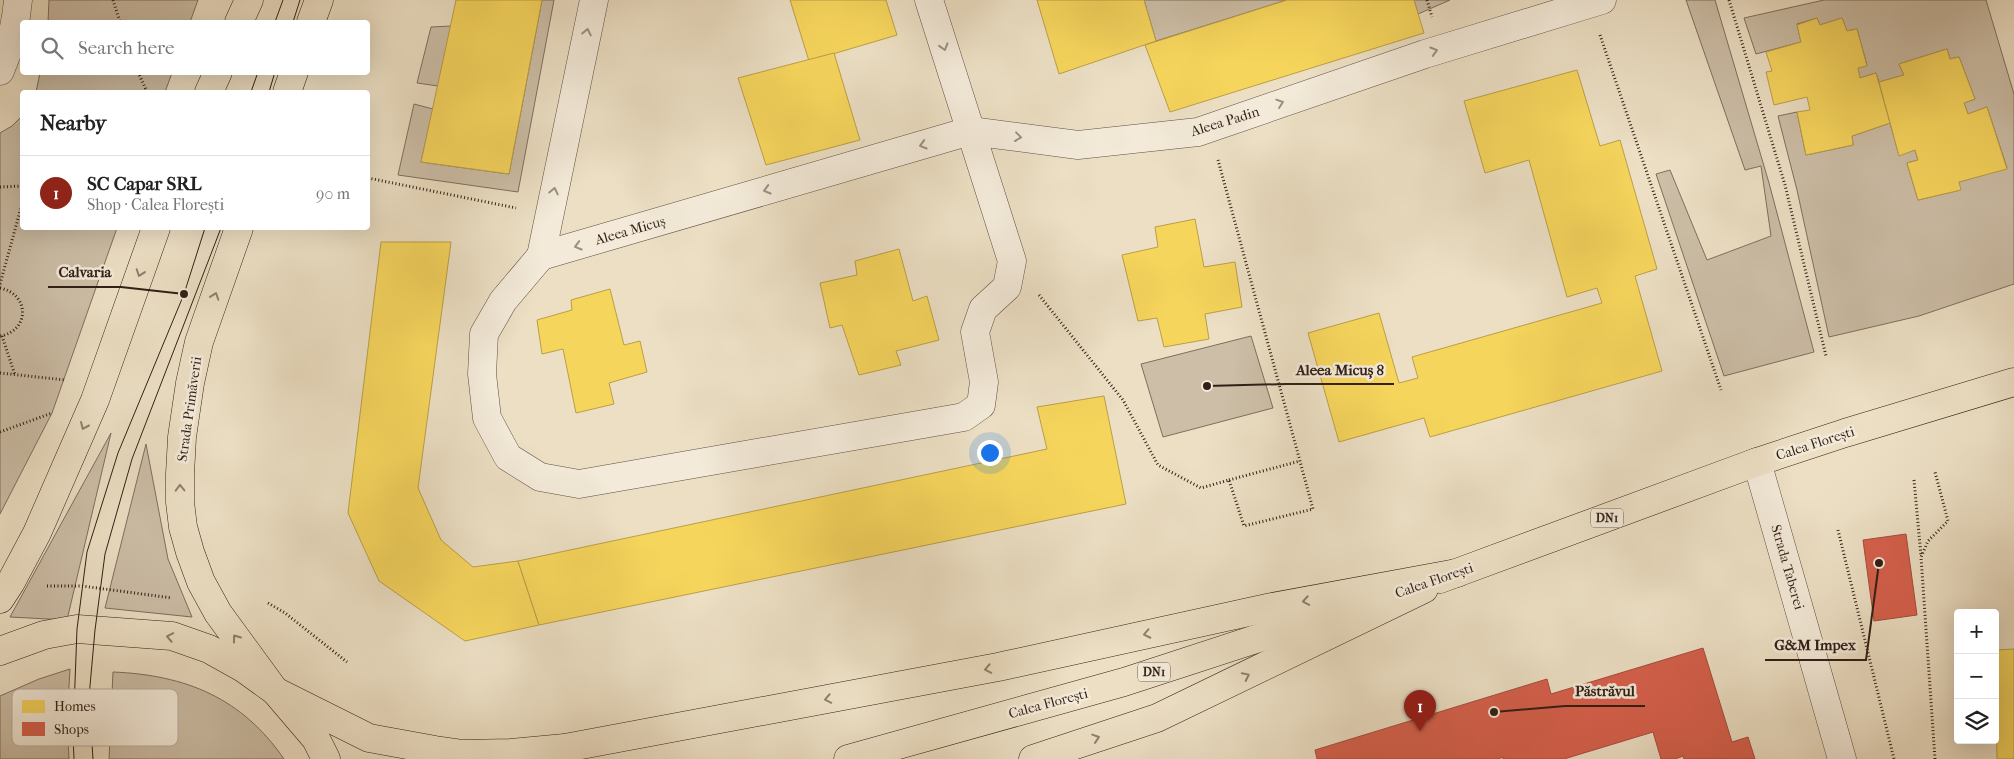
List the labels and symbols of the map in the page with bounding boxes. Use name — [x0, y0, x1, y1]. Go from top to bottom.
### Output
one-way arrow — [581, 28, 592, 37]
one-way arrow — [938, 42, 948, 50]
one-way arrow — [1429, 47, 1437, 57]
one-way arrow — [1275, 99, 1284, 109]
street label: Aleea Padin — [1188, 103, 1262, 140]
one-way arrow — [1015, 131, 1023, 142]
one-way arrow — [919, 139, 928, 149]
one-way arrow — [763, 185, 772, 195]
one-way arrow — [548, 187, 559, 196]
street label: Aleea Micuș — [592, 212, 667, 249]
one-way arrow — [574, 240, 582, 250]
callout: Calvaria — [48, 257, 121, 287]
text: Calvaria — [58, 263, 113, 281]
one-way arrow — [136, 269, 146, 277]
one-way arrow — [209, 292, 219, 301]
callout: Aleea Micuș 8 — [1286, 354, 1394, 384]
street label: Strada Primăverii — [174, 355, 205, 463]
text: Aleea Micuș 8 — [1295, 361, 1385, 379]
one-way arrow — [80, 421, 90, 430]
street label: Calea Florești — [1774, 423, 1857, 464]
your location — [977, 440, 1003, 466]
one-way arrow — [175, 484, 185, 492]
road number: DN1 — [1591, 508, 1623, 528]
street label: Strada Taberei — [1767, 523, 1808, 612]
street label: Calea Florești — [1393, 559, 1475, 602]
one-way arrow — [1302, 596, 1310, 606]
one-way arrow — [1142, 629, 1151, 639]
callout: G&M Impex — [1765, 630, 1866, 660]
one-way arrow — [166, 633, 175, 643]
one-way arrow — [233, 634, 242, 643]
text: G&M Impex — [1774, 636, 1856, 654]
road number: DN1 — [1138, 662, 1170, 682]
one-way arrow — [984, 663, 992, 673]
one-way arrow — [1241, 672, 1250, 682]
callout: Păstrăvul — [1565, 676, 1645, 706]
text: Păstrăvul — [1575, 682, 1636, 700]
street label: Calea Florești — [1007, 685, 1090, 722]
legend — [12, 689, 178, 746]
pin: 1 — [1404, 690, 1436, 731]
one-way arrow — [824, 693, 833, 703]
text: Homes — [54, 698, 96, 715]
text: Shops — [54, 721, 89, 738]
one-way arrow — [1092, 734, 1100, 744]

